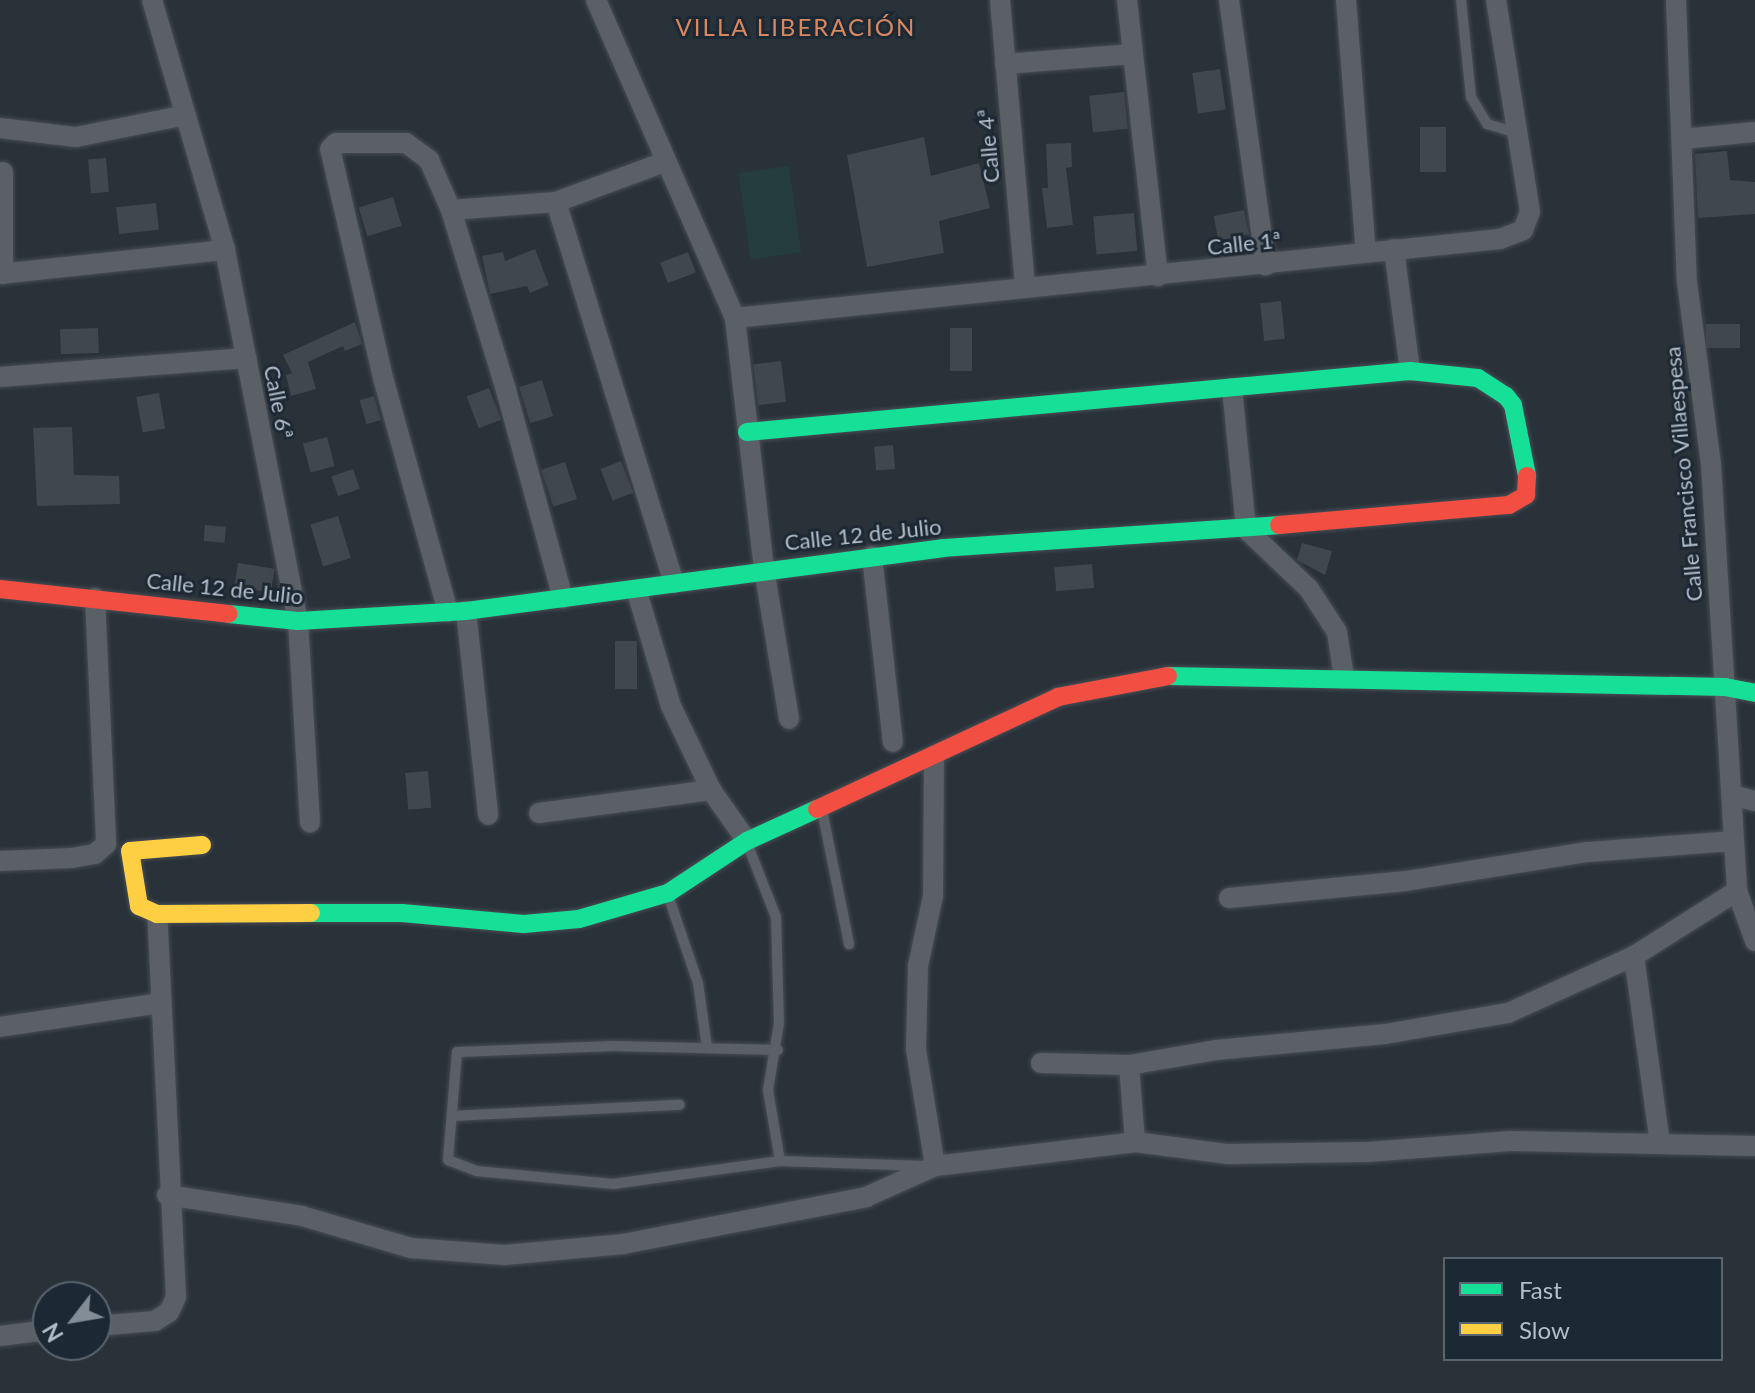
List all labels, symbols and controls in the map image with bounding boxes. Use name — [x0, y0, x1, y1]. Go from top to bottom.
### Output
district label: VILLA LIBERACIÓN — [675, 13, 917, 41]
street label: Calle 4ª — [972, 108, 1004, 184]
street label: Calle 1ª — [1206, 226, 1282, 260]
street label: Calle Francisco Villaespesa — [1659, 345, 1707, 603]
street label: Calle 6ª — [259, 363, 299, 441]
street label: Calle 12 de Julio — [783, 513, 943, 555]
street label: Calle 12 de Julio — [145, 567, 305, 609]
legend — [1443, 1257, 1723, 1361]
text: Fast — [1519, 1275, 1562, 1304]
north arrow — [32, 1281, 112, 1361]
text: Slow — [1519, 1315, 1570, 1344]
text: N — [37, 1318, 69, 1347]

